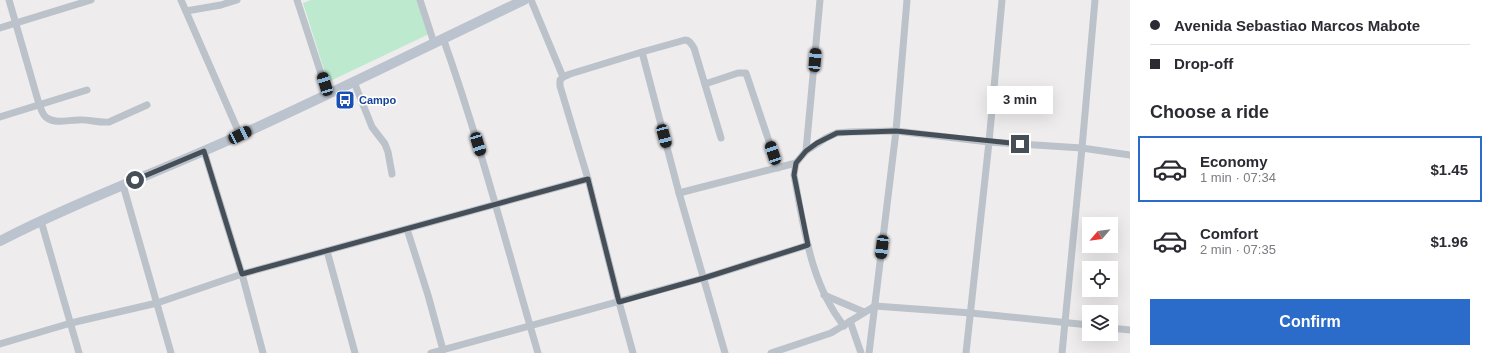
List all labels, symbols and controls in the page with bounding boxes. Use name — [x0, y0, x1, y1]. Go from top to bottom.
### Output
text: Avenida Sebastiao Marcos Mabote — [1174, 17, 1420, 34]
car — [808, 48, 822, 72]
text: Drop-off — [1174, 55, 1233, 72]
car — [316, 71, 334, 97]
callout: 3 min — [987, 86, 1053, 114]
bus stop icon: Campo — [334, 89, 356, 111]
text: 3 min — [1003, 92, 1037, 107]
place label: Campo — [359, 94, 397, 106]
text: Choose a ride — [1150, 102, 1269, 122]
car — [655, 123, 673, 149]
car — [227, 124, 253, 146]
car — [469, 131, 487, 157]
route end — [1011, 135, 1029, 153]
car — [764, 140, 782, 166]
icon: car — [1152, 151, 1188, 187]
text: Economy — [1200, 153, 1268, 170]
text: $1.45 — [1430, 161, 1468, 178]
text: 1 min · 07:34 — [1200, 170, 1276, 185]
route start — [126, 171, 144, 189]
north arrow — [1082, 217, 1118, 253]
map controls — [1082, 217, 1118, 341]
icon: car — [1152, 223, 1188, 259]
text: Comfort — [1200, 225, 1258, 242]
text: $1.96 — [1430, 233, 1468, 250]
car — [875, 234, 889, 260]
text: 2 min · 07:35 — [1200, 242, 1276, 257]
button: locate — [1082, 261, 1118, 297]
button: Confirm — [1150, 299, 1470, 345]
button: layers — [1082, 305, 1118, 341]

